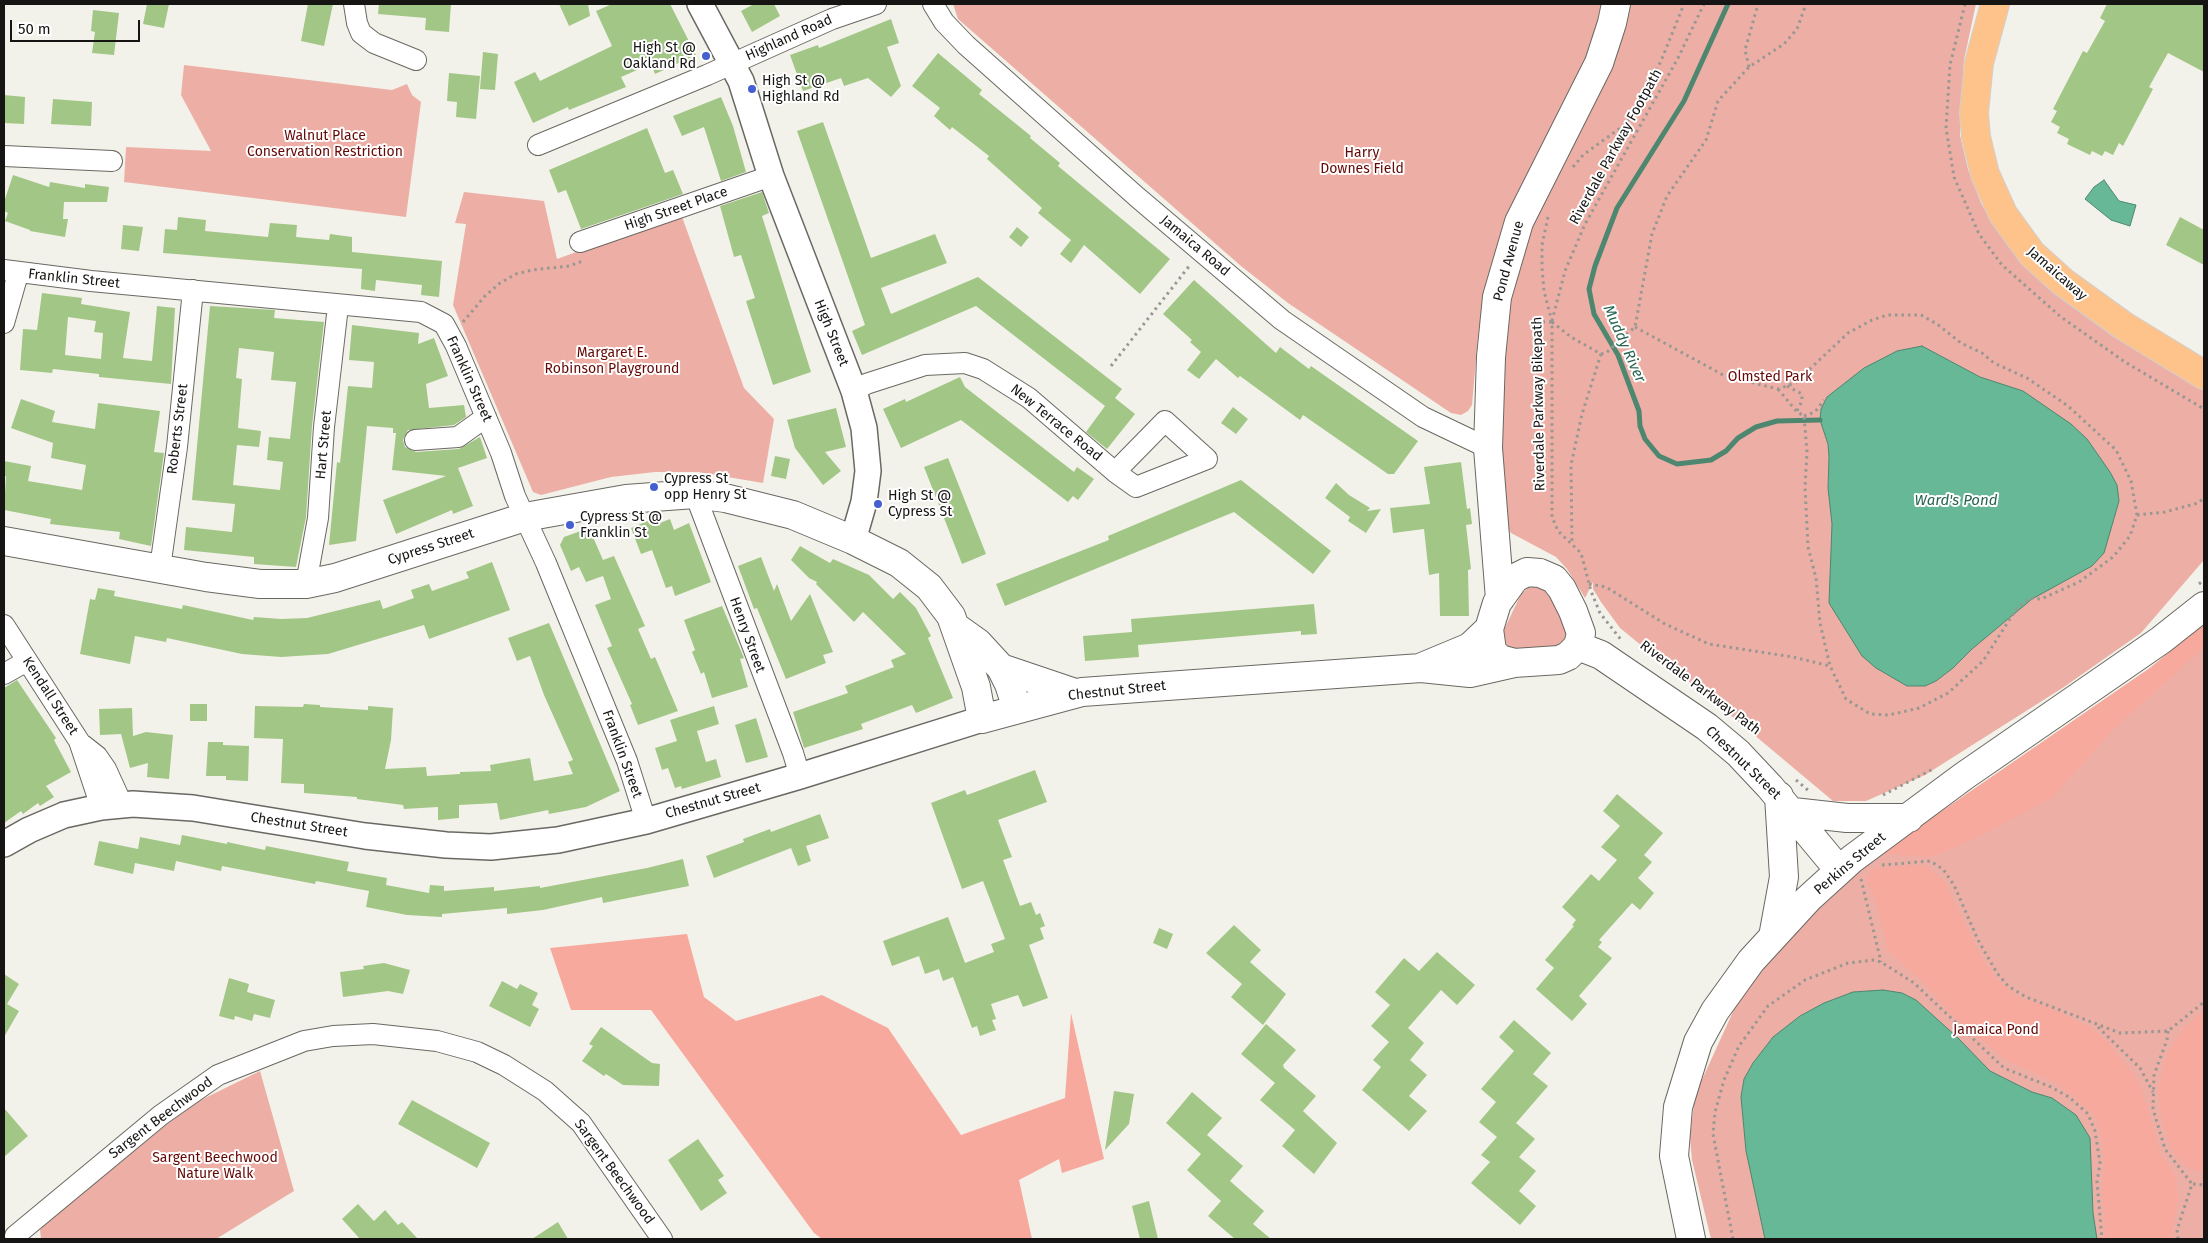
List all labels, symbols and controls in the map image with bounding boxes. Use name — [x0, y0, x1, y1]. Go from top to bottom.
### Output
scale bar — [12, 10, 142, 42]
street label: Highland Road — [743, 11, 835, 65]
text: 50 m — [18, 20, 51, 38]
place label: High St @ Oakland Rd — [623, 40, 696, 72]
marker: High St @ Oakland Rd — [700, 50, 712, 62]
street label: Riverdale Parkway Footpath — [1566, 66, 1666, 228]
place label: High St @ Highland Rd — [762, 73, 840, 105]
marker: High St @ Highland Rd — [746, 83, 758, 95]
park label: Walnut Place Conservation Restriction — [247, 128, 403, 160]
park label: Harry Downes Field — [1320, 145, 1404, 178]
street label: High Street Place — [622, 183, 730, 235]
street label: Jamaica Road — [1157, 212, 1233, 280]
street label: Pond Avenue — [1490, 219, 1528, 303]
street label: Jamaicaway — [2024, 243, 2090, 305]
street label: Franklin Street — [27, 266, 121, 292]
street label: High Street — [810, 297, 852, 369]
water label: Muddy River — [1599, 302, 1649, 386]
street label: Riverdale Parkway Bikepath — [1529, 317, 1549, 491]
street label: Franklin Street — [443, 333, 495, 425]
park label: Margaret E. Robinson Playground — [545, 345, 679, 378]
park label: Olmsted Park — [1728, 369, 1812, 385]
street label: New Terrace Road — [1007, 381, 1105, 465]
street label: Roberts Street — [164, 383, 192, 475]
street label: Hart Street — [313, 410, 335, 480]
place label: Cypress St opp Henry St — [664, 471, 747, 504]
marker: Cypress St opp Henry St — [648, 481, 660, 493]
place label: High St @ Cypress St — [888, 488, 952, 520]
water label: Ward's Pond — [1915, 492, 1997, 510]
marker: High St @ Cypress St — [872, 498, 884, 510]
place label: Cypress St @ Franklin St — [580, 509, 662, 542]
marker: Cypress St @ Franklin St — [564, 519, 576, 531]
street label: Cypress Street — [386, 525, 476, 569]
street label: Henry Street — [726, 595, 768, 675]
street label: Riverdale Parkway Path — [1636, 637, 1764, 739]
street label: Kendall Street — [19, 654, 81, 738]
street label: Chestnut Street — [1067, 678, 1167, 704]
street label: Franklin Street — [598, 708, 646, 800]
street label: Chestnut Street — [1702, 723, 1784, 803]
street label: Chestnut Street — [663, 779, 763, 823]
street label: Chestnut Street — [249, 809, 349, 841]
street label: Perkins Street — [1811, 829, 1889, 899]
park label: Jamaica Pond — [1953, 1022, 2039, 1038]
street label: Sargent Beechwood — [106, 1074, 216, 1162]
street label: Sargent Beechwood — [570, 1116, 658, 1228]
park label: Sargent Beechwood Nature Walk — [152, 1150, 278, 1182]

